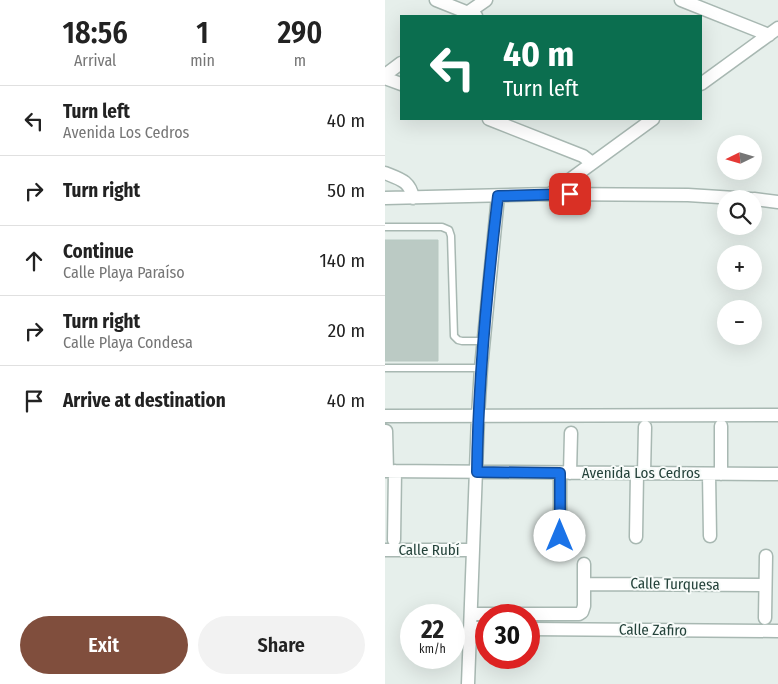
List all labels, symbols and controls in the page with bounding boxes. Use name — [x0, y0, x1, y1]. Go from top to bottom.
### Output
text: 18:56 — [63, 15, 128, 51]
text: 1 — [196, 15, 209, 51]
text: 290 — [277, 15, 322, 51]
text: 40 m — [503, 33, 574, 75]
icon: left — [420, 35, 485, 100]
text: Arrival — [74, 51, 116, 70]
text: min — [190, 51, 215, 70]
text: m — [294, 51, 306, 70]
text: Turn left — [503, 75, 579, 102]
text: Turn left — [63, 100, 130, 123]
icon: left — [20, 107, 48, 135]
text: 40 m — [327, 109, 365, 132]
text: Avenida Los Cedros — [63, 123, 189, 142]
north arrow — [717, 135, 763, 180]
map controls — [717, 135, 762, 345]
pin — [549, 173, 591, 215]
icon: right — [20, 177, 48, 205]
text: Turn right — [63, 179, 140, 202]
text: 50 m — [327, 179, 365, 202]
icon: arrive — [556, 180, 584, 208]
button: search — [717, 190, 762, 235]
text: Continue — [63, 240, 134, 263]
button: + — [717, 245, 762, 290]
icon: ahead — [20, 247, 48, 275]
text: 140 m — [319, 249, 365, 272]
text: Calle Playa Paraíso — [63, 263, 185, 282]
button: − — [717, 300, 762, 345]
text: Turn right — [63, 310, 140, 333]
icon: right — [20, 317, 48, 345]
text: 20 m — [328, 319, 365, 342]
text: Calle Playa Condesa — [63, 333, 193, 352]
icon: arrive — [20, 387, 48, 415]
text: Arrive at destination — [63, 389, 226, 412]
text: 40 m — [327, 389, 365, 412]
street label: Avenida Los Cedros — [582, 464, 700, 482]
position arrow — [533, 509, 585, 561]
street label: Calle Rubí — [398, 541, 460, 559]
street label: Calle Turquesa — [630, 574, 720, 594]
speed limit sign: 30 — [475, 604, 540, 669]
text: 22 — [421, 615, 444, 645]
button: Exit — [20, 616, 188, 674]
button: Share — [198, 616, 365, 674]
street label: Calle Zafiro — [619, 620, 687, 640]
text: km/h — [419, 642, 446, 656]

